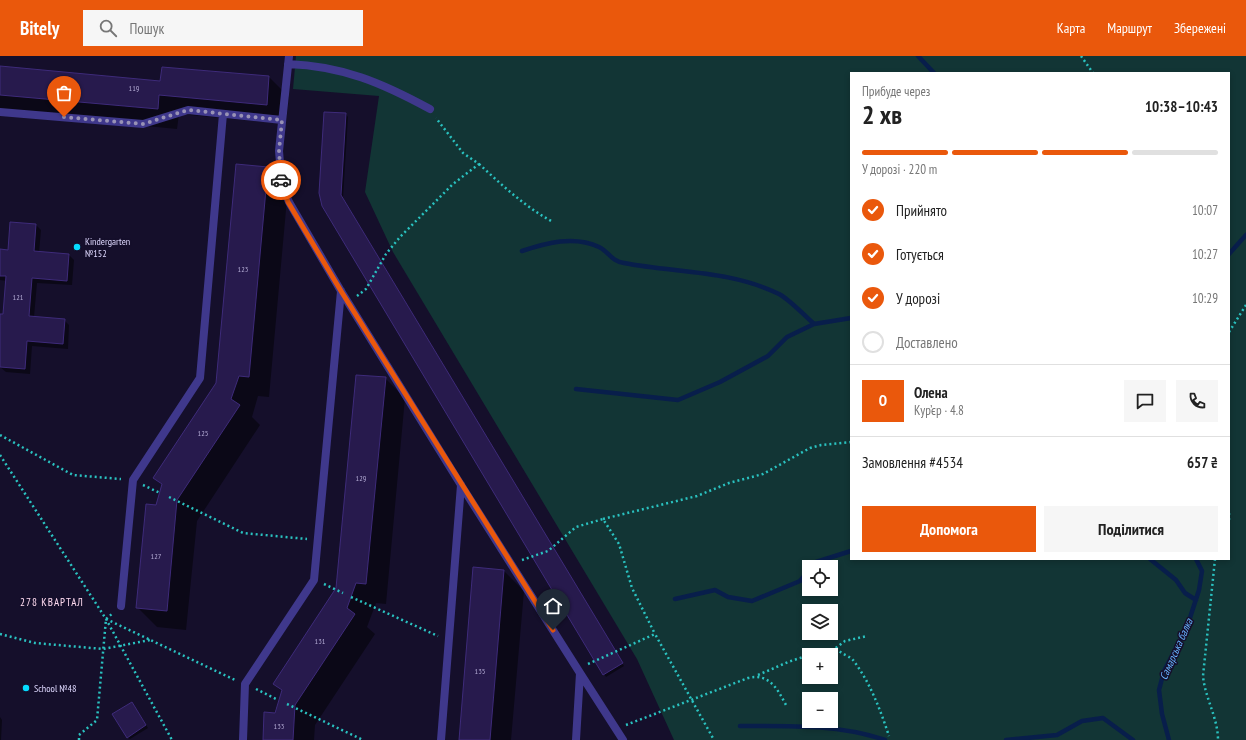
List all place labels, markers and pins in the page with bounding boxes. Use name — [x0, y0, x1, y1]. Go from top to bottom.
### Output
pin — [47, 76, 81, 117]
place label: Kindergarten №152 — [85, 235, 130, 260]
marker: Kindergarten №152 — [72, 242, 82, 252]
pin — [536, 589, 570, 630]
place label: School №48 — [34, 682, 77, 695]
marker: School №48 — [21, 683, 31, 693]

